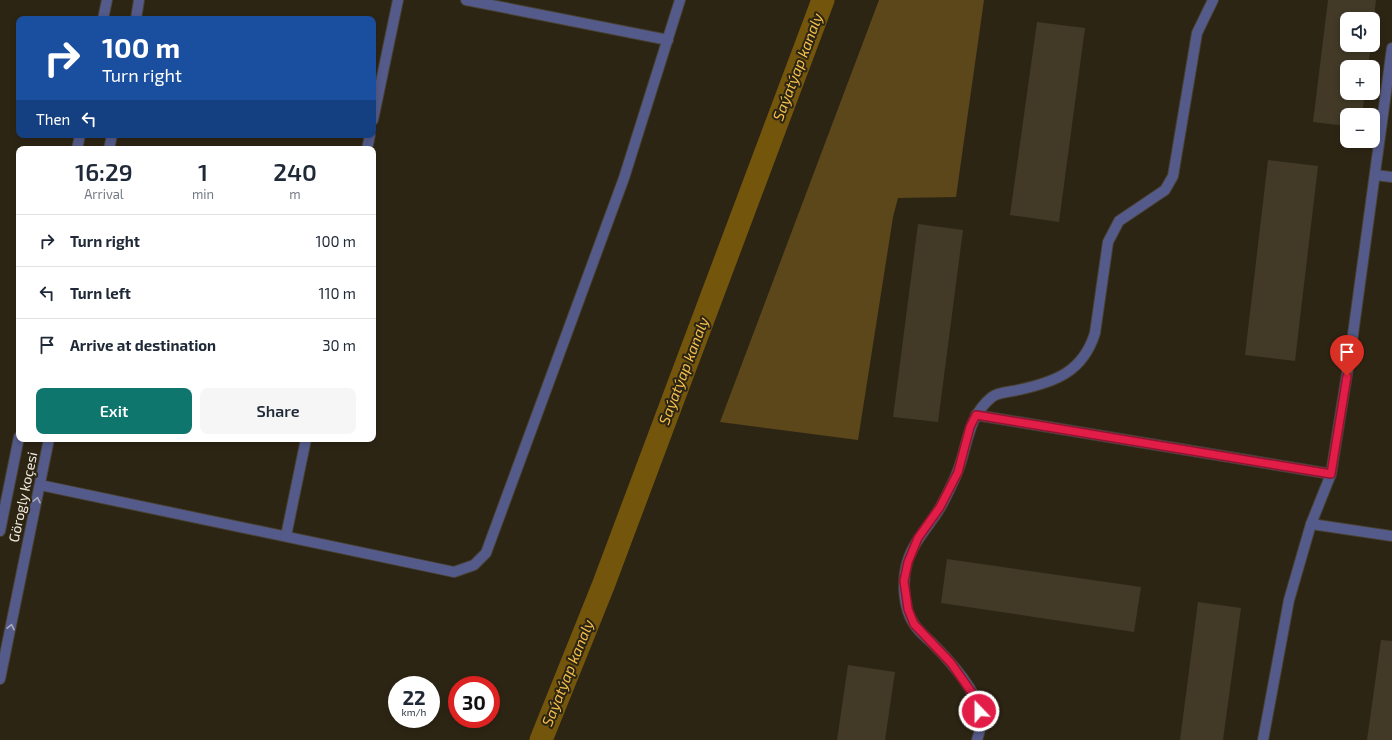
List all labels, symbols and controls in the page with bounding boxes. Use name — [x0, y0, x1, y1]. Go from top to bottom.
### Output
water label: Saýatýap kanaly — [768, 10, 827, 123]
map controls — [1340, 12, 1380, 148]
button: sound — [1340, 12, 1380, 52]
text: 100 m — [102, 30, 180, 64]
icon: right — [36, 32, 88, 84]
button: + — [1340, 60, 1380, 100]
text: Turn right — [102, 64, 182, 86]
icon: left — [78, 108, 100, 130]
button: − — [1340, 108, 1380, 148]
text: Then — [36, 110, 70, 128]
text: 16:29 — [75, 157, 133, 186]
text: 1 — [198, 157, 208, 186]
text: 240 — [273, 157, 317, 186]
text: Arrival — [84, 186, 124, 202]
text: min — [192, 186, 214, 202]
text: m — [289, 186, 301, 202]
icon: right — [36, 230, 58, 252]
text: Turn right — [70, 232, 140, 250]
text: 100 m — [315, 232, 356, 250]
icon: left — [36, 282, 58, 304]
text: Turn left — [70, 284, 131, 302]
text: 110 m — [319, 284, 356, 302]
water label: Saýatýap kanaly — [654, 314, 713, 427]
icon: arrive — [36, 334, 58, 356]
pin — [1330, 335, 1364, 376]
text: Arrive at destination — [70, 336, 216, 354]
text: 30 m — [322, 336, 356, 354]
icon: arrive — [1336, 341, 1358, 363]
button: Exit — [36, 388, 192, 434]
button: Share — [200, 388, 356, 434]
street label: Görogly koçesi — [5, 450, 41, 544]
one-way arrow — [32, 497, 40, 503]
water label: Saýatýap kanaly — [537, 617, 598, 729]
one-way arrow — [6, 624, 14, 630]
speed limit sign: 30 — [448, 676, 500, 728]
text: 22 — [402, 685, 426, 709]
position arrow — [958, 690, 1000, 732]
text: km/h — [402, 706, 426, 718]

